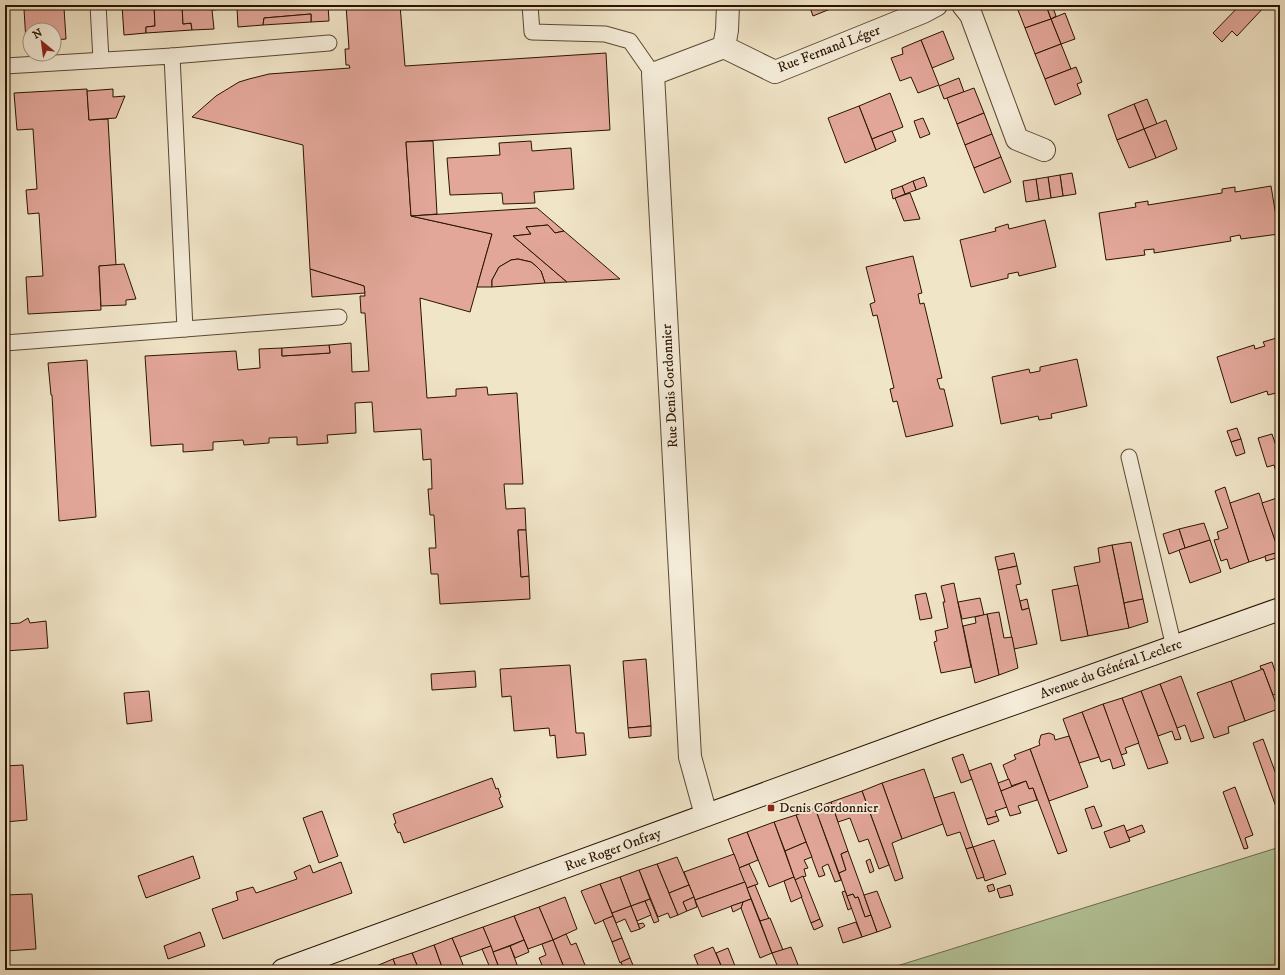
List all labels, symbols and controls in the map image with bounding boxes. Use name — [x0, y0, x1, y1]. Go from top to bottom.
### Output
street label: Rue Fernand Léger — [775, 21, 884, 77]
north arrow — [22, 22, 62, 62]
text: N — [30, 26, 45, 42]
street label: Rue Denis Cordonnier — [658, 323, 682, 448]
street label: Avenue du Général Leclerc — [1037, 635, 1185, 703]
place label: Denis Cordonnier — [779, 799, 879, 817]
marker: Denis Cordonnier — [766, 803, 776, 813]
street label: Rue Roger Onfray — [562, 824, 664, 876]

